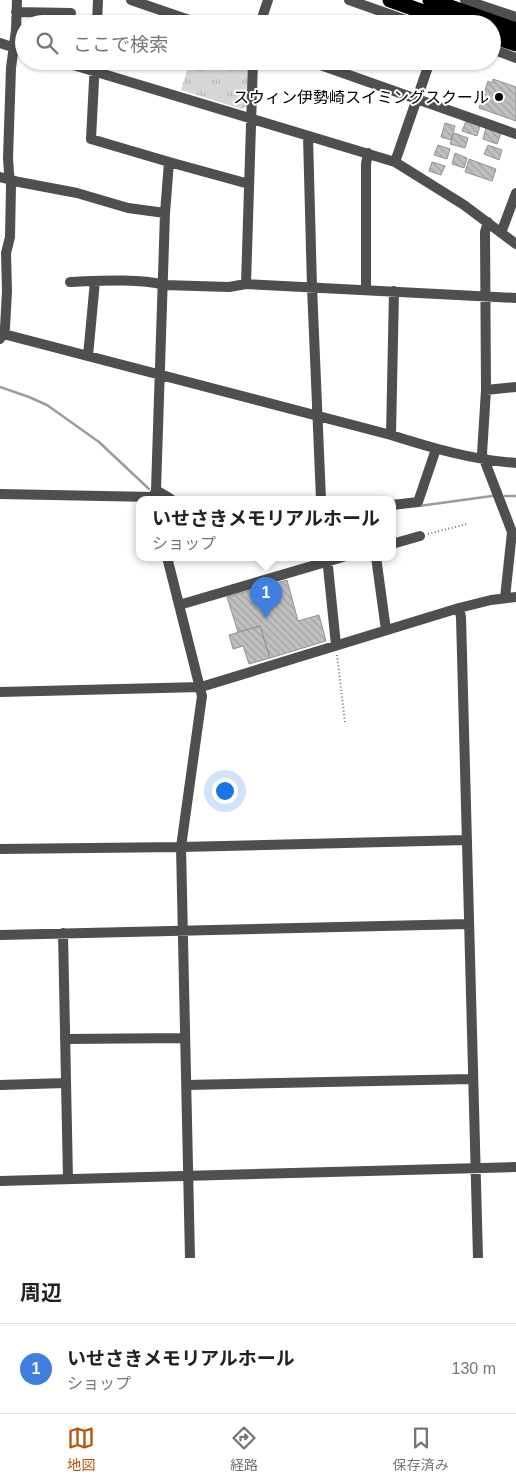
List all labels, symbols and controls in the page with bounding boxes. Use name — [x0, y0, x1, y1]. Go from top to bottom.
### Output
search box — [15, 15, 501, 70]
icon: search — [33, 29, 61, 57]
text: ここで検索 — [73, 34, 168, 55]
place label: スウィン伊勢崎スイミングスクール — [233, 89, 489, 106]
marker: スウィン伊勢崎スイミングスクール — [493, 91, 505, 103]
popup — [136, 496, 396, 561]
text: いせさきメモリアルホール — [152, 508, 380, 529]
text: ショップ — [152, 535, 216, 552]
pin: 1 — [250, 577, 282, 618]
your location — [212, 778, 238, 804]
text: 周辺 — [20, 1281, 62, 1304]
text: いせさきメモリアルホール — [67, 1348, 295, 1369]
text: 1 — [32, 1360, 40, 1377]
text: 130 m — [452, 1360, 496, 1377]
text: ショップ — [67, 1375, 131, 1392]
tab: 地図 — [67, 1424, 95, 1474]
tab: 経路 — [230, 1424, 258, 1474]
tab: 保存済み — [393, 1424, 449, 1474]

